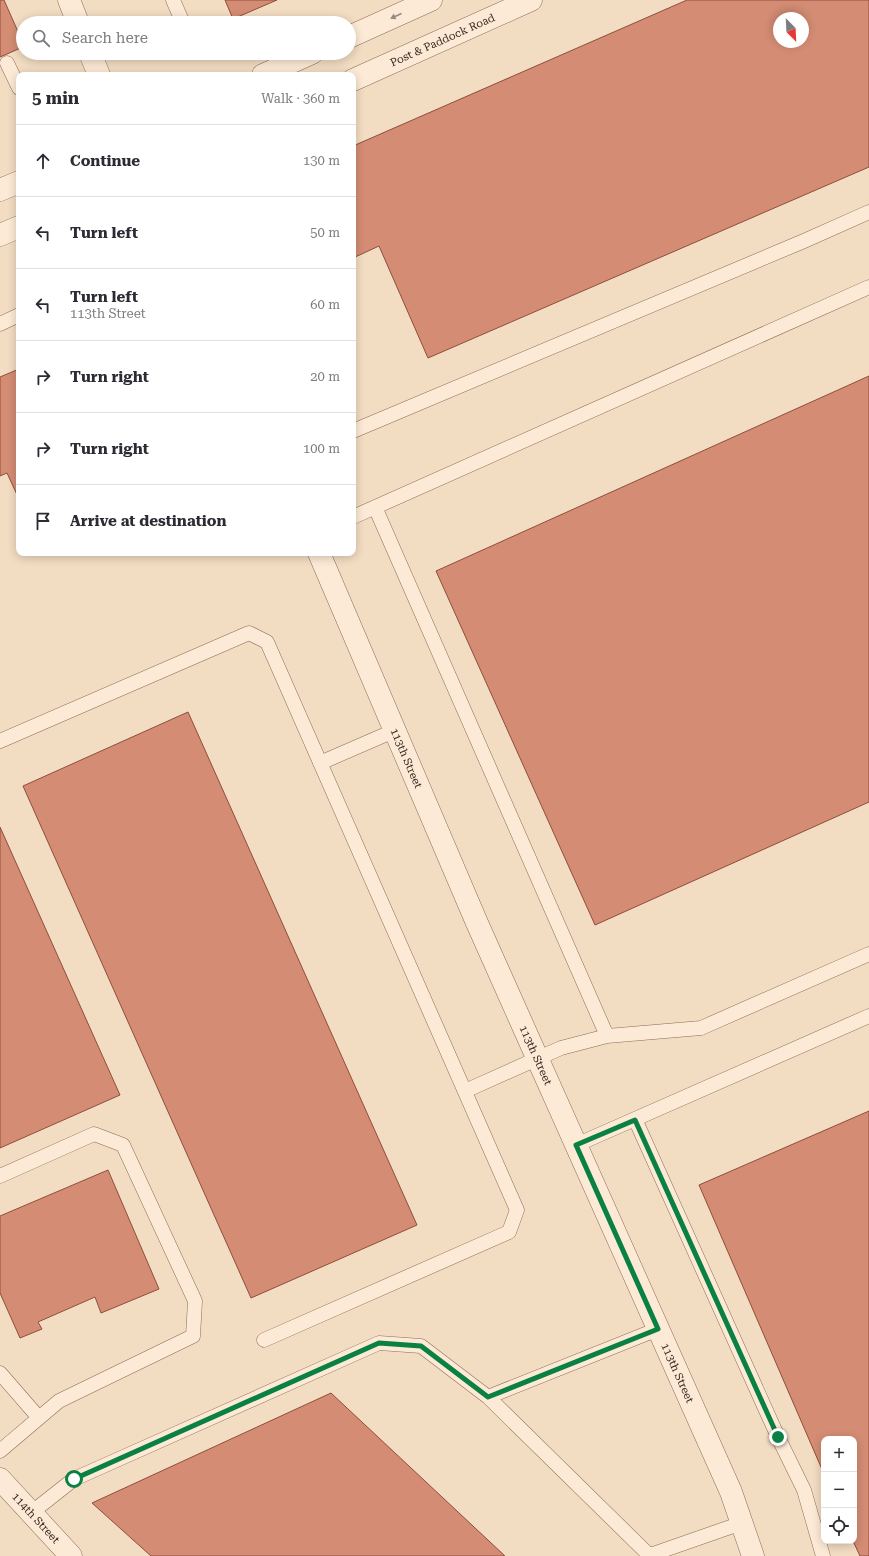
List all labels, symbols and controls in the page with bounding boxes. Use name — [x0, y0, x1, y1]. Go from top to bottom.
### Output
street label: Post & Paddock Road — [388, 11, 497, 69]
north arrow — [773, 12, 809, 48]
one-way arrow — [390, 13, 401, 19]
search box — [16, 16, 356, 60]
icon: search — [30, 27, 52, 49]
text: Search here — [62, 29, 148, 47]
text: 5 min — [32, 88, 79, 108]
text: Walk · 360 m — [261, 91, 340, 106]
icon: ahead — [32, 150, 54, 172]
text: Continue — [70, 152, 140, 170]
text: 130 m — [303, 153, 340, 168]
icon: left — [32, 222, 54, 244]
text: Turn left — [70, 224, 138, 242]
text: 50 m — [310, 225, 340, 240]
text: Turn left — [70, 288, 138, 306]
icon: left — [32, 294, 54, 316]
text: 60 m — [310, 297, 340, 312]
text: 113th Street — [70, 306, 146, 321]
icon: right — [32, 366, 54, 388]
text: Turn right — [70, 368, 149, 386]
text: 20 m — [310, 369, 340, 384]
icon: right — [32, 438, 54, 460]
text: Turn right — [70, 440, 149, 458]
text: 100 m — [303, 441, 340, 456]
icon: arrive — [32, 510, 54, 532]
text: Arrive at destination — [70, 512, 226, 530]
street label: 113th Street — [388, 726, 425, 790]
street label: 113th Street — [517, 1023, 555, 1087]
street label: 113th Street — [658, 1341, 696, 1405]
route end — [769, 1428, 787, 1446]
map controls — [821, 1436, 857, 1544]
button: + — [821, 1436, 857, 1472]
route start — [65, 1470, 83, 1488]
button: − — [821, 1472, 857, 1508]
street label: 114th Street — [9, 1490, 62, 1546]
button: locate — [821, 1508, 857, 1544]

